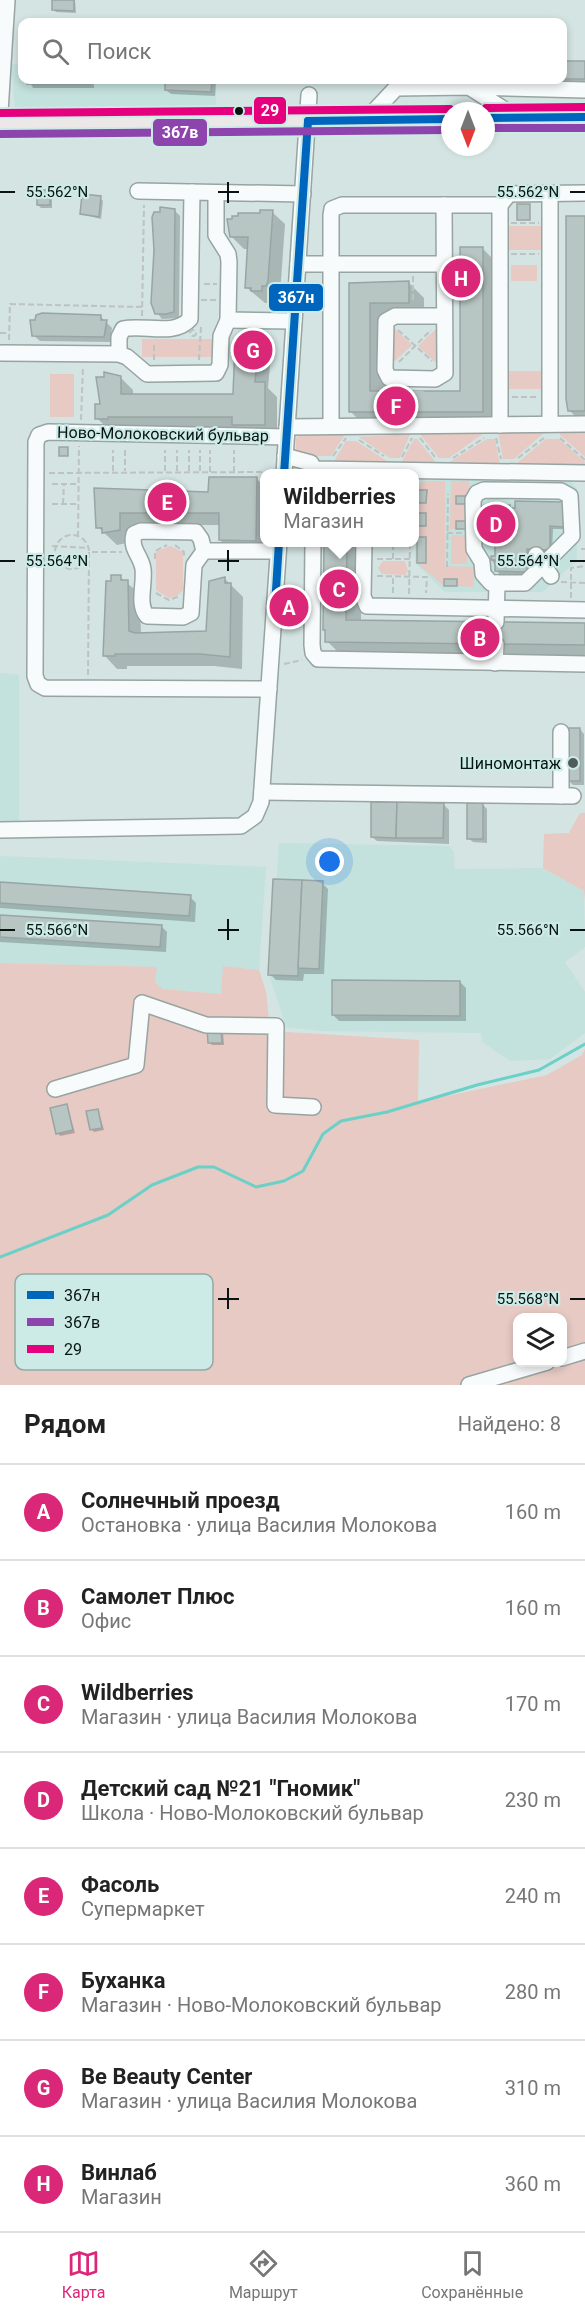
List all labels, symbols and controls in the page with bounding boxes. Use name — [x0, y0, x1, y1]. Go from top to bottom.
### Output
search box — [18, 18, 567, 84]
icon: search — [39, 35, 72, 68]
text: Поиск — [87, 39, 151, 64]
line badge: 29 — [253, 96, 287, 125]
text: 29 — [261, 101, 279, 120]
north arrow — [441, 102, 495, 156]
unlabelled marker — [233, 105, 245, 117]
line badge: 367в — [152, 118, 208, 147]
text: 367в — [162, 123, 198, 142]
text: 55.562°N — [26, 183, 88, 201]
text: 55.562°N — [497, 183, 559, 201]
pin: H — [442, 256, 480, 300]
line badge: 367н — [268, 283, 324, 312]
text: 367н — [278, 288, 314, 307]
pin: G — [234, 328, 272, 372]
pin: F — [376, 384, 416, 428]
street label: Ново-Молоковский бульвар — [57, 423, 269, 445]
popup — [260, 469, 419, 547]
pin: E — [148, 480, 186, 524]
text: Wildberries — [283, 484, 396, 509]
pin: D — [476, 502, 516, 546]
text: Магазин — [283, 509, 364, 533]
text: 55.564°N — [26, 552, 88, 570]
text: 55.564°N — [497, 552, 559, 570]
pin: C — [320, 566, 358, 612]
pin: A — [270, 584, 308, 630]
pin: B — [460, 616, 500, 660]
place label: Шиномонтаж — [460, 754, 562, 773]
marker: Шиномонтаж — [566, 756, 580, 770]
your location — [315, 847, 344, 876]
text: 55.566°N — [26, 921, 88, 939]
text: 55.566°N — [497, 921, 559, 939]
legend — [15, 1274, 213, 1370]
text: 367н — [64, 1286, 100, 1305]
text: 55.568°N — [497, 1290, 559, 1308]
text: 367в — [64, 1313, 100, 1332]
map controls — [513, 1313, 567, 1367]
button: layers — [513, 1313, 567, 1367]
text: 29 — [64, 1340, 82, 1359]
text: Рядом — [24, 1409, 106, 1439]
text: Найдено: 8 — [458, 1412, 561, 1436]
text: Солнечный проезд — [81, 1488, 280, 1513]
text: A — [37, 1500, 50, 1524]
text: 160 m — [505, 1500, 561, 1524]
text: Остановка · улица Василия Молокова — [81, 1513, 437, 1537]
text: Самолет Плюс — [81, 1584, 234, 1609]
text: B — [37, 1596, 50, 1620]
text: 160 m — [505, 1596, 561, 1620]
text: Офис — [81, 1609, 131, 1633]
text: Wildberries — [81, 1680, 194, 1705]
text: C — [37, 1692, 50, 1716]
text: 170 m — [505, 1692, 561, 1716]
text: Магазин · улица Василия Молокова — [81, 1705, 417, 1729]
text: Детский сад №21 "Гномик" — [81, 1776, 360, 1801]
text: D — [37, 1788, 50, 1812]
text: 230 m — [505, 1788, 561, 1812]
text: Школа · Ново-Молоковский бульвар — [81, 1801, 424, 1825]
text: Фасоль — [81, 1872, 159, 1897]
text: E — [38, 1884, 49, 1908]
text: 240 m — [505, 1884, 561, 1908]
text: Супермаркет — [81, 1897, 205, 1921]
text: Буханка — [81, 1968, 165, 1993]
text: F — [38, 1980, 49, 2004]
text: 280 m — [505, 1980, 561, 2004]
text: Магазин · Ново-Молоковский бульвар — [81, 1993, 442, 2017]
text: Be Beauty Center — [81, 2064, 252, 2089]
text: G — [37, 2076, 50, 2100]
text: 310 m — [505, 2076, 561, 2100]
text: Магазин · улица Василия Молокова — [81, 2089, 417, 2113]
text: Винлаб — [81, 2160, 157, 2185]
text: H — [36, 2172, 51, 2196]
text: 360 m — [505, 2172, 561, 2196]
text: Магазин — [81, 2185, 162, 2209]
tab: Карта — [62, 2247, 105, 2302]
tab: Маршрут — [229, 2247, 298, 2302]
tab: Сохранённые — [421, 2247, 523, 2302]

